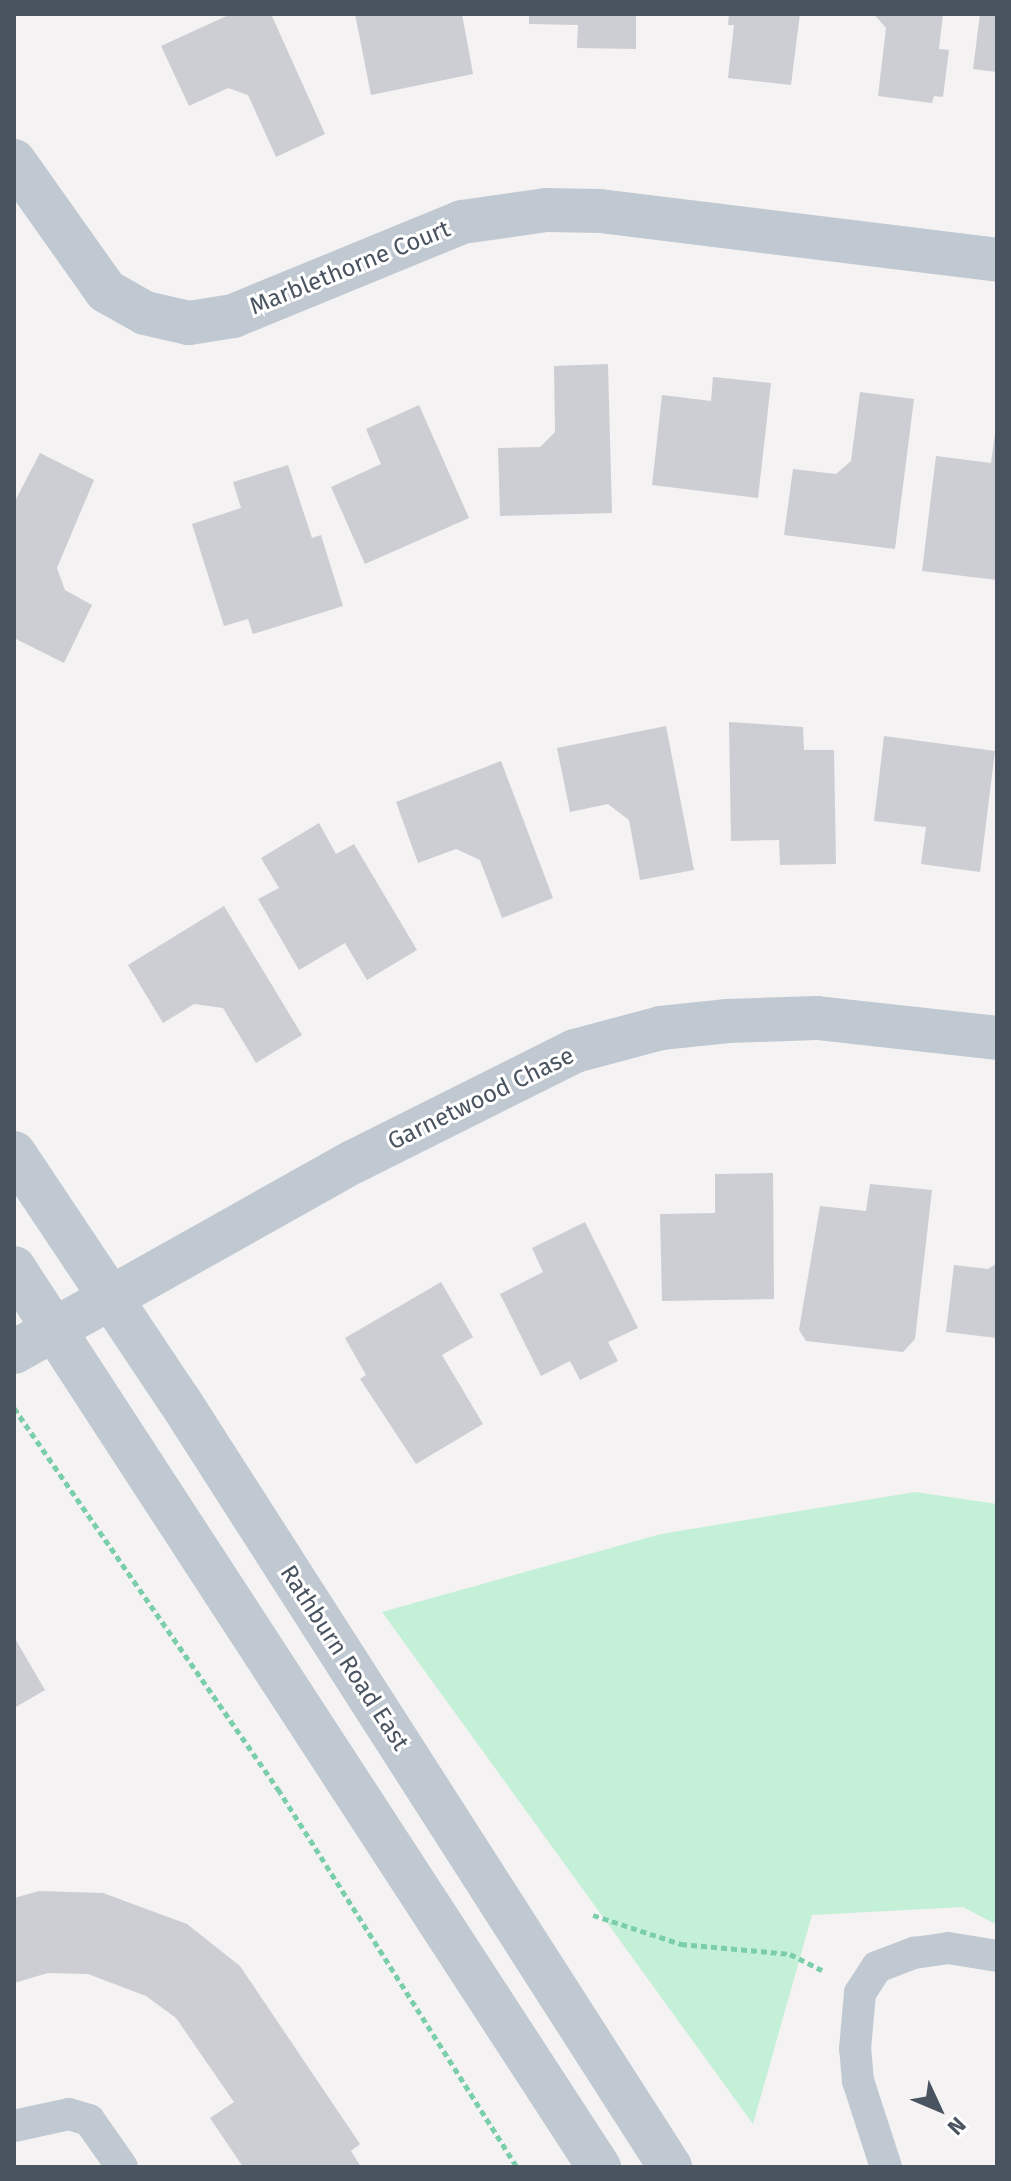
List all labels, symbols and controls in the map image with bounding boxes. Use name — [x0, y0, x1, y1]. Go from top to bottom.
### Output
street label: Marblethorne Court — [246, 215, 454, 321]
street label: Garnetwood Chase — [383, 1041, 579, 1157]
street label: Rathburn Road East — [273, 1560, 415, 1756]
north arrow — [899, 2069, 979, 2149]
text: N — [942, 2111, 971, 2141]

